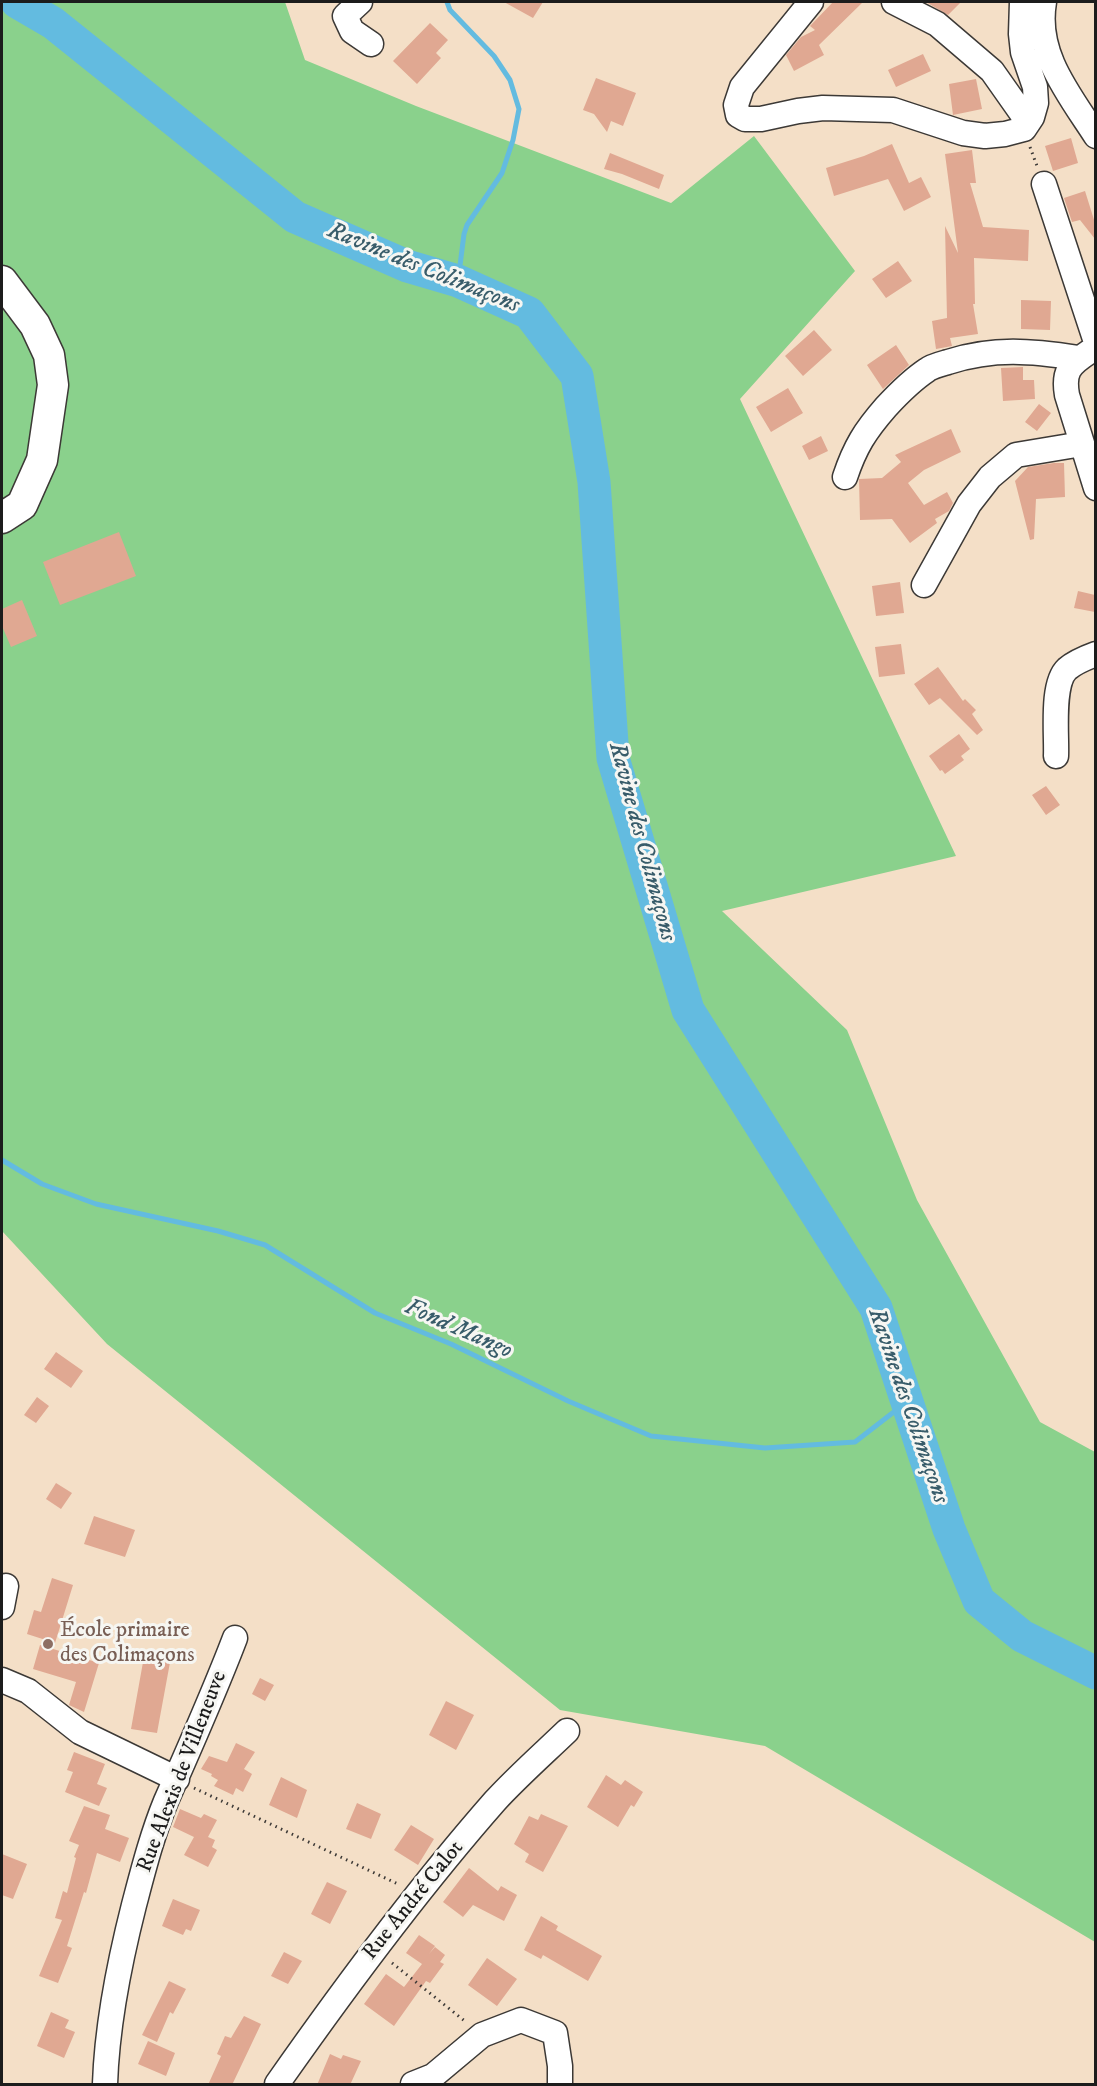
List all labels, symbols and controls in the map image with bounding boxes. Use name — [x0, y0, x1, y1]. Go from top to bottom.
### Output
water label: Ravine des Colimaçons — [323, 217, 523, 321]
water label: Ravine des Colimaçons — [601, 739, 681, 945]
water label: Fond Mango — [400, 1294, 516, 1366]
water label: Ravine des Colimaçons — [860, 1305, 954, 1507]
place label: École primaire des Colimaçons — [60, 1618, 195, 1670]
marker: École primaire des Colimaçons — [41, 1637, 55, 1651]
street label: Rue Alexis de Villeneuve — [132, 1668, 234, 1876]
street label: Rue André Calot — [358, 1836, 470, 1966]

